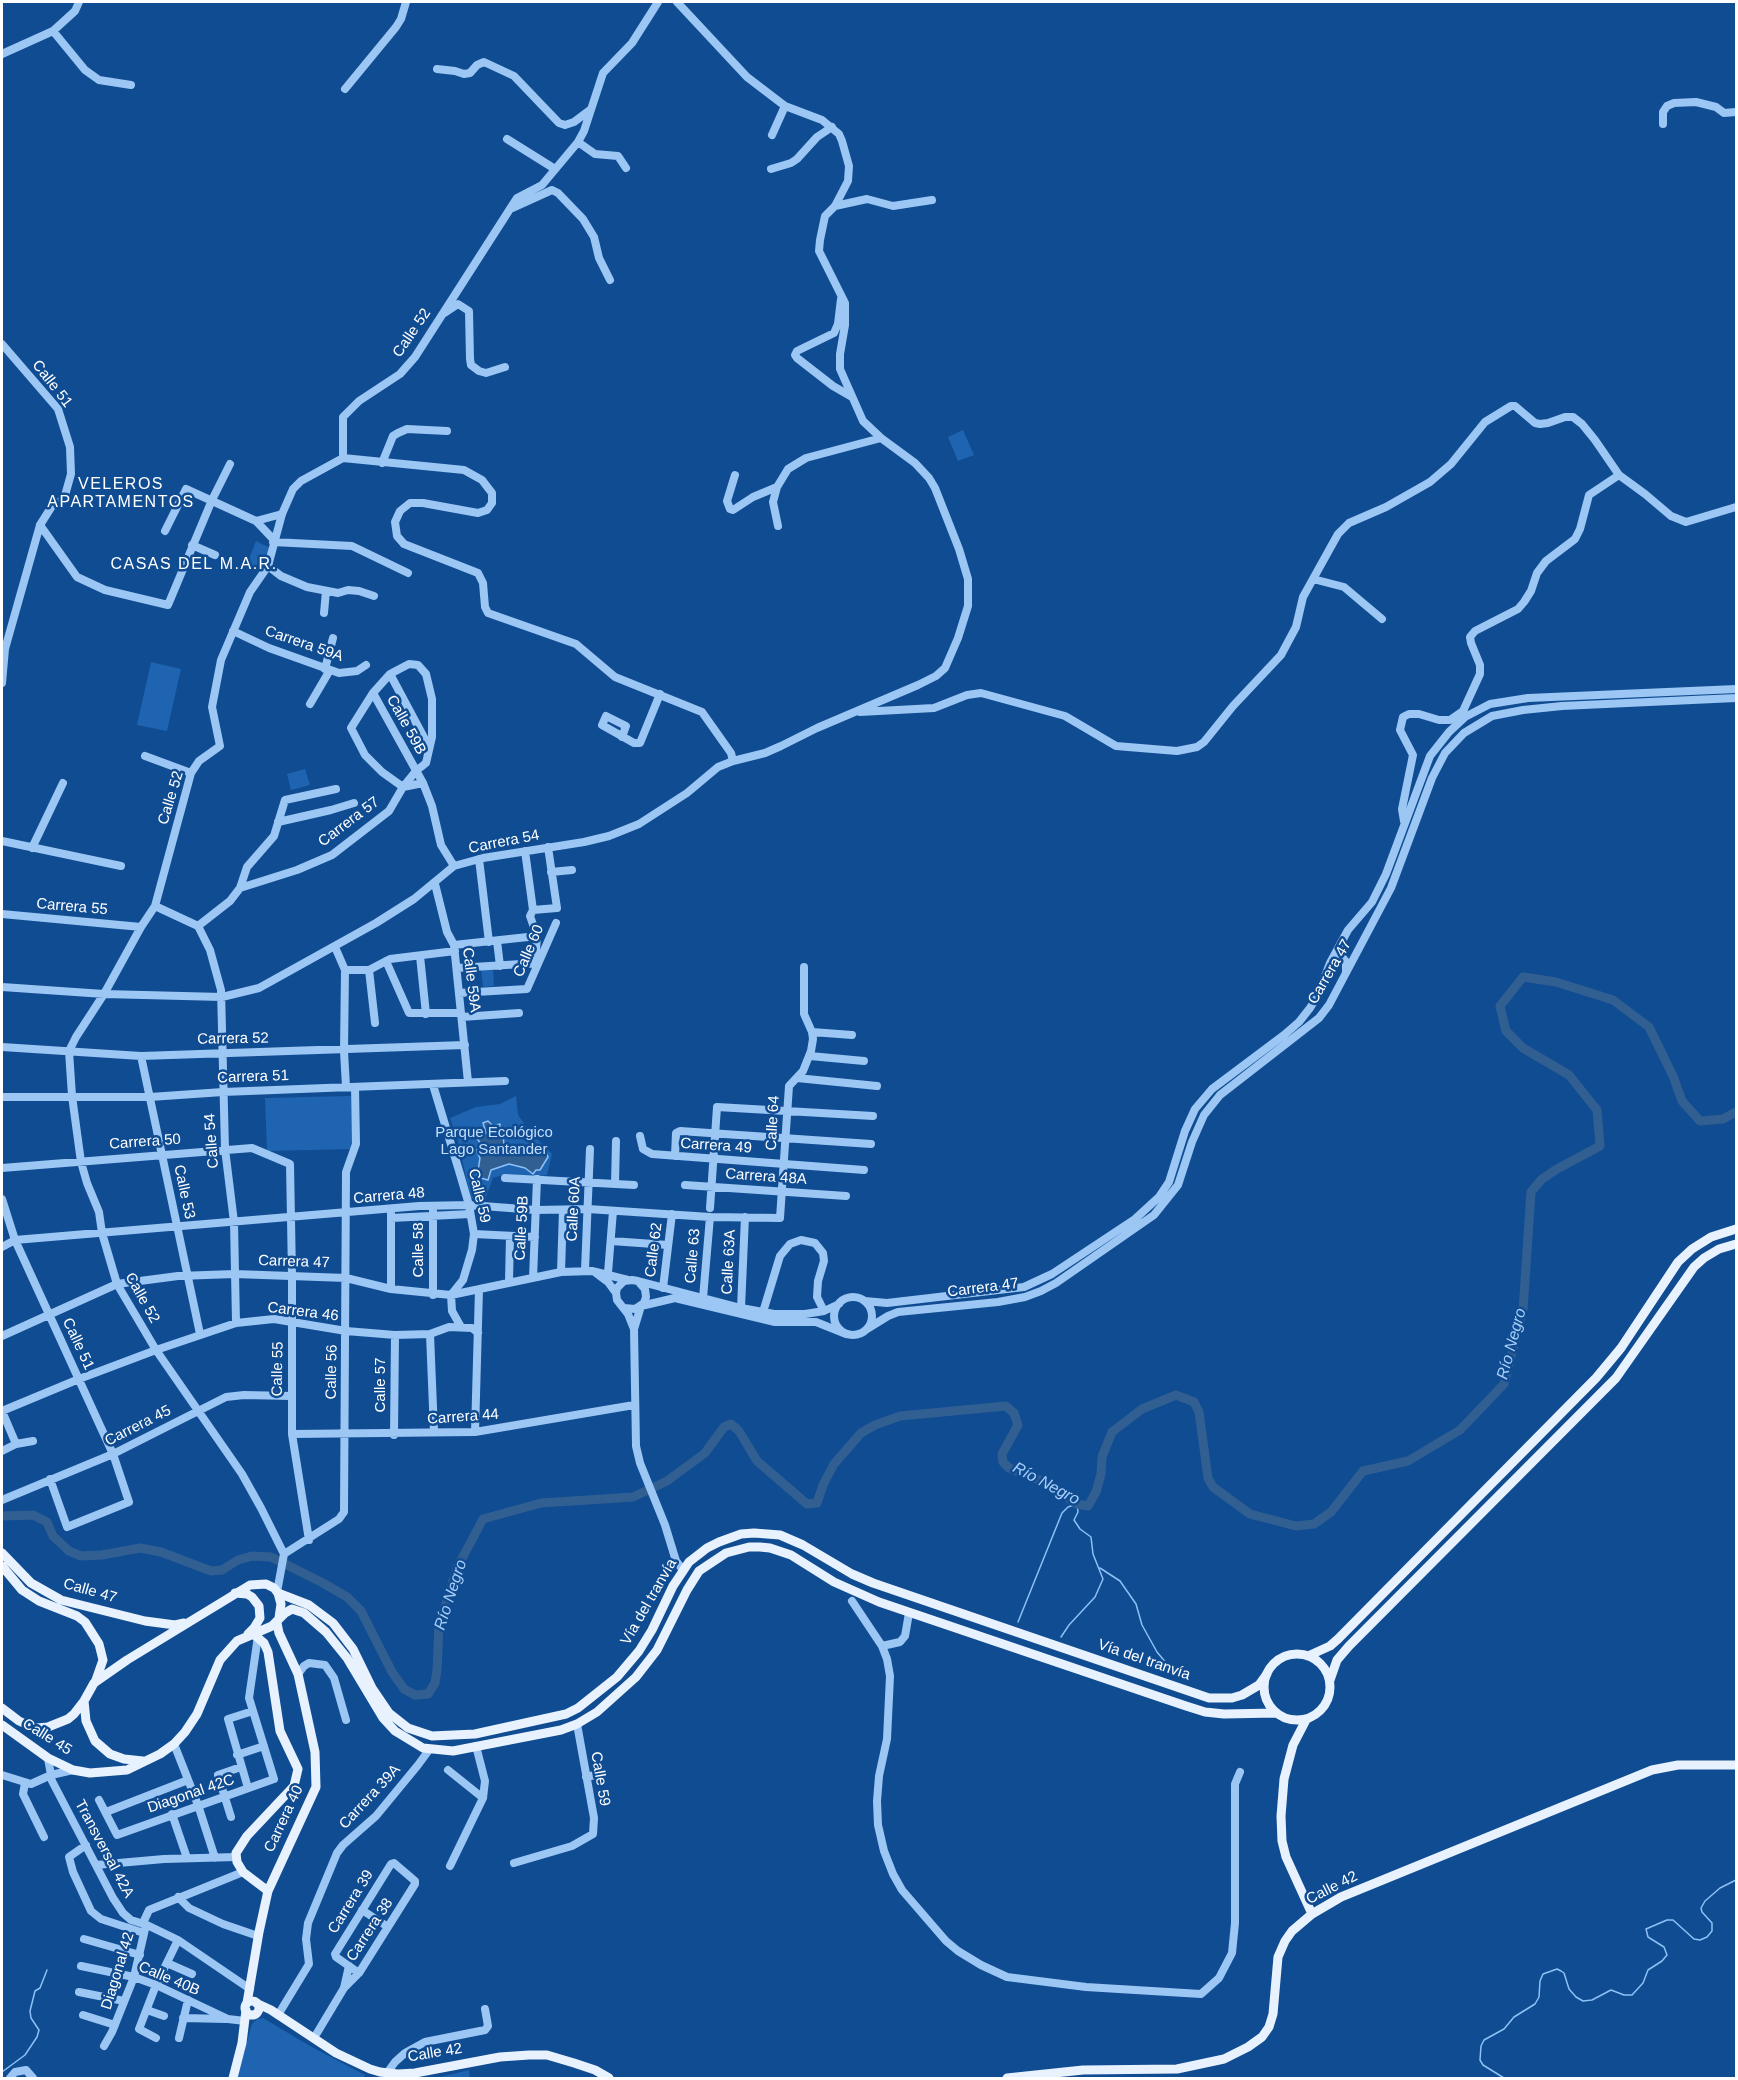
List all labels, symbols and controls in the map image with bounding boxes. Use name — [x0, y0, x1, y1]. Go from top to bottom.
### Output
street label: Calle 52 — [389, 305, 435, 361]
street label: Calle 51 — [28, 357, 76, 411]
district label: VELEROS APARTAMENTOS — [47, 475, 195, 513]
district label: CASAS DEL M.A.R. — [110, 555, 278, 575]
street label: Carrera 59A — [262, 622, 346, 666]
street label: Calle 59B — [382, 692, 430, 758]
street label: Calle 52 — [154, 769, 188, 827]
street label: Carrera 57 — [315, 793, 383, 851]
street label: Carrera 54 — [467, 826, 541, 858]
street label: Carrera 55 — [36, 895, 108, 919]
street label: Calle 60 — [510, 922, 548, 980]
street label: Carrera 47 — [1304, 936, 1356, 1008]
street label: Calle 59A — [458, 947, 484, 1013]
street label: Carrera 52 — [197, 1029, 269, 1049]
street label: Carrera 51 — [217, 1067, 289, 1087]
street label: Calle 64 — [763, 1095, 783, 1151]
street label: Calle 54 — [201, 1113, 223, 1169]
park label: Parque Ecológico Lago Santander — [435, 1124, 553, 1159]
street label: Carrera 50 — [109, 1131, 181, 1153]
street label: Carrera 49 — [680, 1135, 752, 1157]
street label: Calle 53 — [169, 1163, 199, 1221]
street label: Carrera 48A — [725, 1165, 807, 1189]
street label: Calle 59 — [464, 1167, 494, 1225]
street label: Calle 60A — [563, 1176, 585, 1242]
street label: Carrera 48 — [353, 1184, 425, 1208]
street label: Calle 59B — [511, 1195, 533, 1261]
street label: Calle 58 — [410, 1222, 428, 1278]
street label: Calle 62 — [642, 1222, 666, 1278]
street label: Calle 63 — [682, 1228, 704, 1284]
street label: Calle 63A — [718, 1229, 740, 1295]
street label: Carrera 47 — [258, 1252, 330, 1272]
street label: Calle 52 — [121, 1270, 163, 1326]
street label: Carrera 47 — [946, 1275, 1020, 1301]
street label: Carrera 46 — [266, 1299, 340, 1325]
water label: Río Negro — [1493, 1306, 1531, 1382]
street label: Calle 51 — [58, 1315, 98, 1373]
street label: Calle 55 — [269, 1341, 287, 1397]
street label: Calle 56 — [323, 1344, 341, 1400]
street label: Calle 57 — [372, 1357, 390, 1413]
street label: Carrera 45 — [102, 1402, 174, 1450]
street label: Carrera 44 — [427, 1406, 499, 1428]
water label: Río Negro — [1009, 1458, 1083, 1510]
street label: Vía del tranvía — [617, 1556, 681, 1648]
water label: Río Negro — [431, 1557, 471, 1633]
street label: Calle 47 — [61, 1575, 119, 1607]
street label: Vía del tranvía — [1095, 1636, 1193, 1684]
street label: Calle 45 — [19, 1715, 75, 1759]
street label: Calle 59 — [586, 1750, 614, 1808]
street label: Carrera 39A — [336, 1761, 404, 1833]
street label: Diagonal 42C — [145, 1771, 237, 1817]
street label: Carrera 40 — [261, 1783, 307, 1855]
street label: Transversal 42A — [71, 1797, 137, 1901]
street label: Carrera 39 — [324, 1867, 378, 1937]
street label: Calle 42 — [1303, 1867, 1361, 1909]
street label: Carrera 38 — [343, 1895, 397, 1965]
street label: Diagonal 42 — [98, 1930, 138, 2012]
street label: Calle 40B — [136, 1958, 202, 2000]
street label: Calle 42 — [406, 2040, 464, 2066]

